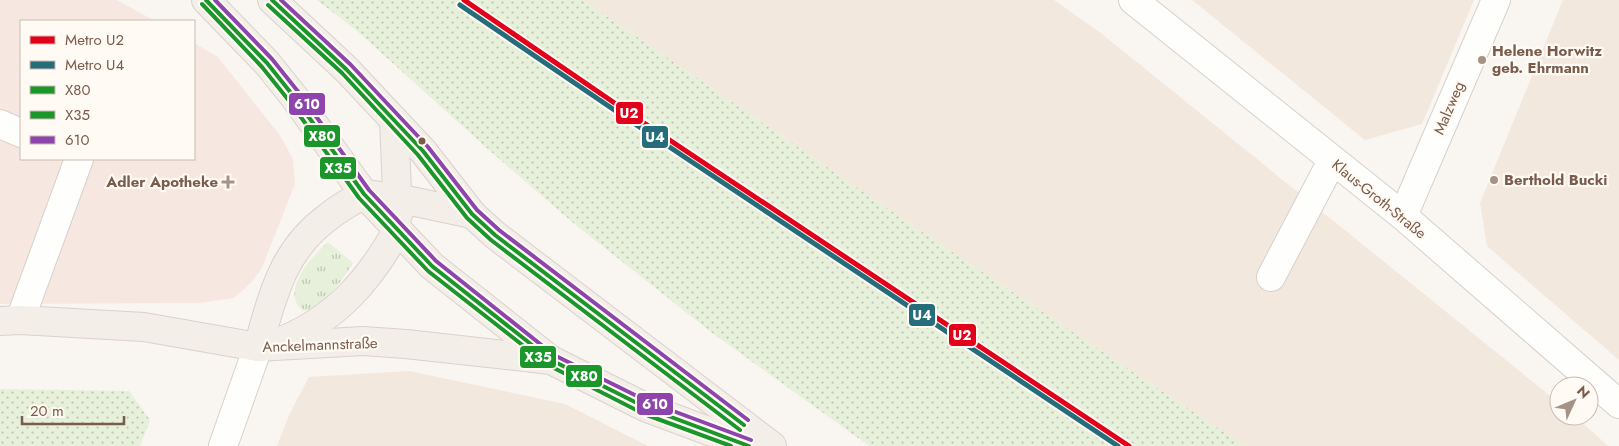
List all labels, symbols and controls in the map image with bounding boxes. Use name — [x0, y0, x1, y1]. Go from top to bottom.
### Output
legend — [20, 20, 195, 160]
text: Metro U2 — [65, 29, 124, 51]
place label: Helene Horwitz geb. Ehrmann — [1492, 40, 1602, 79]
text: Metro U4 — [65, 54, 124, 76]
marker: Helene Horwitz geb. Ehrmann — [1476, 54, 1488, 66]
street label: Malzweg — [1428, 78, 1470, 138]
text: X80 — [65, 79, 91, 101]
line badge: 610 — [288, 92, 326, 116]
text: 610 — [294, 94, 320, 114]
line badge: U2 — [615, 101, 644, 125]
text: U2 — [620, 103, 639, 123]
text: X35 — [65, 104, 90, 126]
line badge: X80 — [303, 124, 341, 148]
line badge: U4 — [641, 125, 669, 149]
text: X80 — [308, 126, 336, 146]
text: U4 — [645, 127, 665, 147]
text: 610 — [65, 129, 89, 151]
unlabelled marker — [417, 136, 427, 146]
street label: Klaus-Groth-Straße — [1327, 154, 1431, 244]
line badge: X35 — [319, 156, 357, 180]
text: X35 — [324, 158, 352, 178]
place label: Berthold Bucki — [1504, 169, 1607, 191]
place label: Adler Apotheke — [105, 171, 218, 193]
marker: Berthold Bucki — [1488, 174, 1500, 186]
marker: Adler Apotheke — [222, 176, 234, 188]
line badge: U4 — [908, 303, 936, 327]
text: U4 — [912, 305, 932, 325]
line badge: U2 — [948, 323, 977, 347]
text: U2 — [953, 325, 972, 345]
street label: Anckelmannstraße — [262, 332, 378, 358]
line badge: X35 — [519, 345, 557, 369]
text: X35 — [524, 347, 552, 367]
line badge: X80 — [565, 364, 603, 388]
text: X80 — [570, 366, 598, 386]
north arrow — [1549, 376, 1599, 426]
text: N — [1572, 381, 1594, 403]
line badge: 610 — [636, 392, 674, 416]
scale bar — [22, 394, 125, 426]
text: 610 — [642, 394, 668, 414]
text: 20 m — [30, 400, 64, 422]

